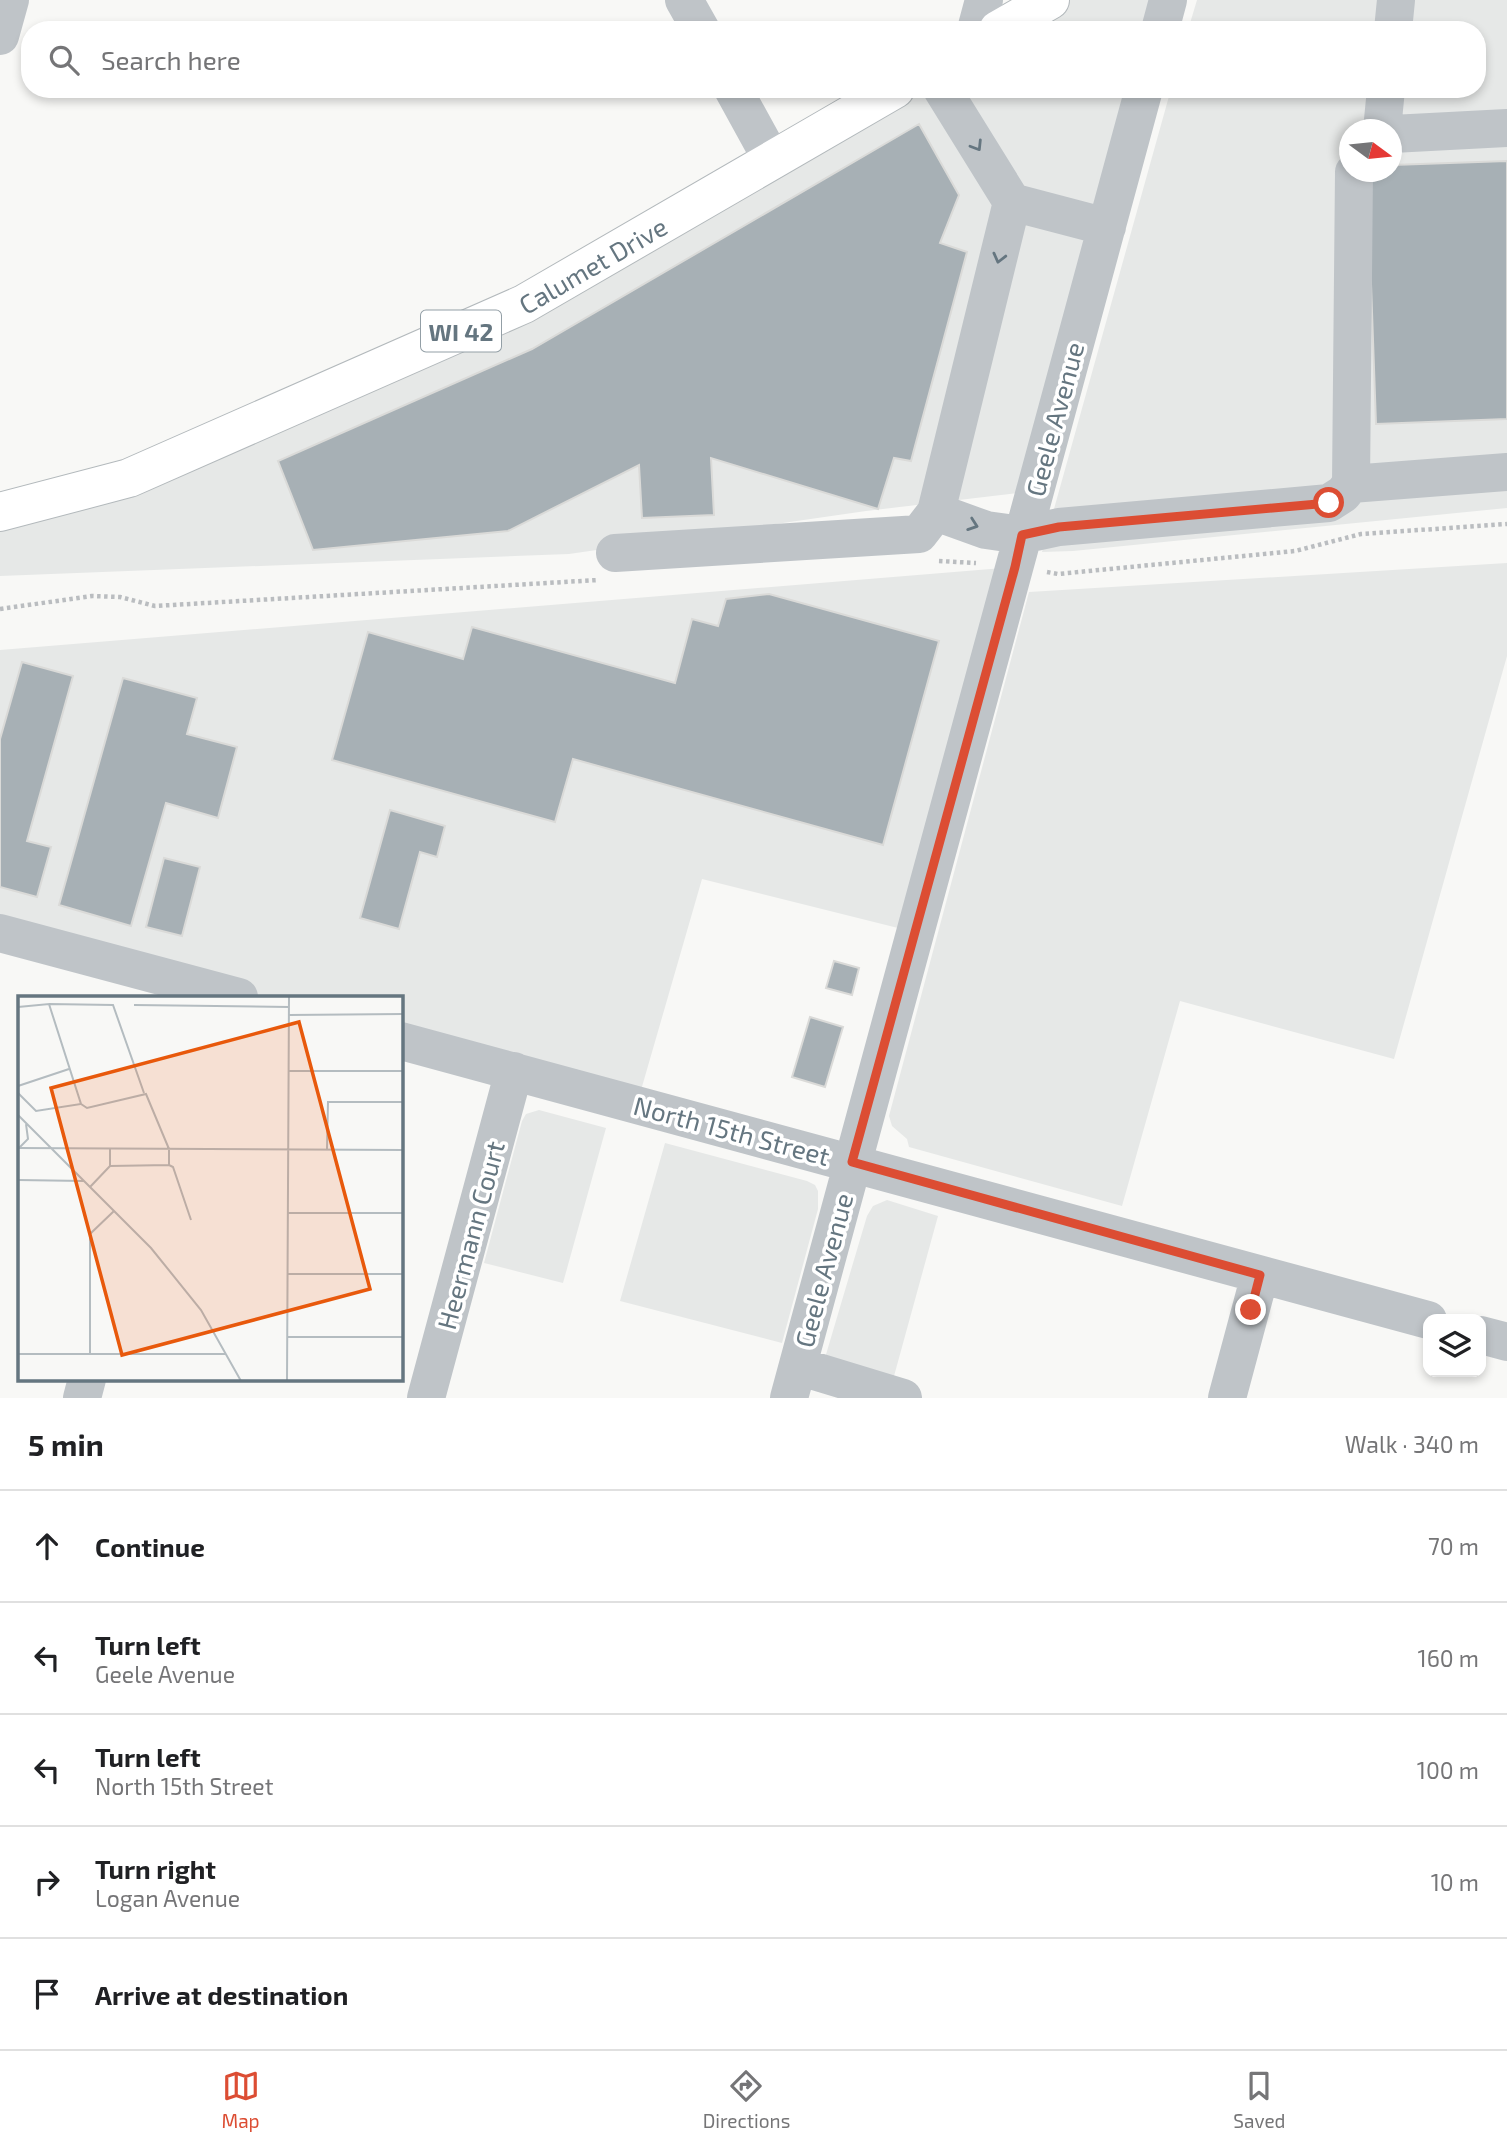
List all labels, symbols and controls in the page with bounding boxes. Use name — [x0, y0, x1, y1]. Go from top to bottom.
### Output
search box — [21, 21, 1486, 98]
icon: search — [45, 41, 83, 79]
text: Search here — [101, 44, 241, 75]
north arrow — [1339, 119, 1402, 182]
one-way arrow — [968, 138, 981, 151]
street label: Calumet Drive — [513, 209, 672, 319]
one-way arrow — [993, 252, 1007, 264]
road number: WI 42 — [421, 310, 501, 352]
street label: Geele Avenue — [1019, 339, 1089, 499]
route start — [1313, 487, 1344, 518]
one-way arrow — [967, 517, 979, 531]
inset map — [18, 996, 402, 1380]
street label: North 15th Street — [631, 1089, 834, 1171]
street label: Heermann Court — [430, 1137, 510, 1332]
street label: Geele Avenue — [788, 1190, 858, 1350]
route end — [1235, 1294, 1266, 1325]
map controls — [1423, 1314, 1486, 1377]
button: layers — [1423, 1314, 1486, 1377]
text: 5 min — [28, 1426, 104, 1462]
text: Walk · 340 m — [1345, 1430, 1479, 1458]
icon: ahead — [28, 1527, 66, 1565]
text: Continue — [95, 1531, 205, 1562]
text: 70 m — [1428, 1532, 1479, 1560]
text: Turn left — [95, 1629, 201, 1660]
icon: left — [28, 1639, 66, 1677]
text: 160 m — [1418, 1644, 1479, 1672]
text: Geele Avenue — [95, 1660, 235, 1688]
text: Turn left — [95, 1741, 201, 1772]
icon: left — [28, 1751, 66, 1789]
text: 100 m — [1417, 1756, 1479, 1784]
text: North 15th Street — [95, 1772, 273, 1800]
text: Turn right — [95, 1853, 216, 1884]
icon: right — [28, 1863, 66, 1901]
text: 10 m — [1431, 1868, 1479, 1896]
text: Logan Avenue — [95, 1884, 240, 1912]
icon: arrive — [28, 1975, 66, 2013]
text: Arrive at destination — [95, 1979, 348, 2010]
tab: Map — [222, 2067, 260, 2132]
tab: Directions — [703, 2067, 790, 2132]
tab: Saved — [1233, 2067, 1285, 2132]

